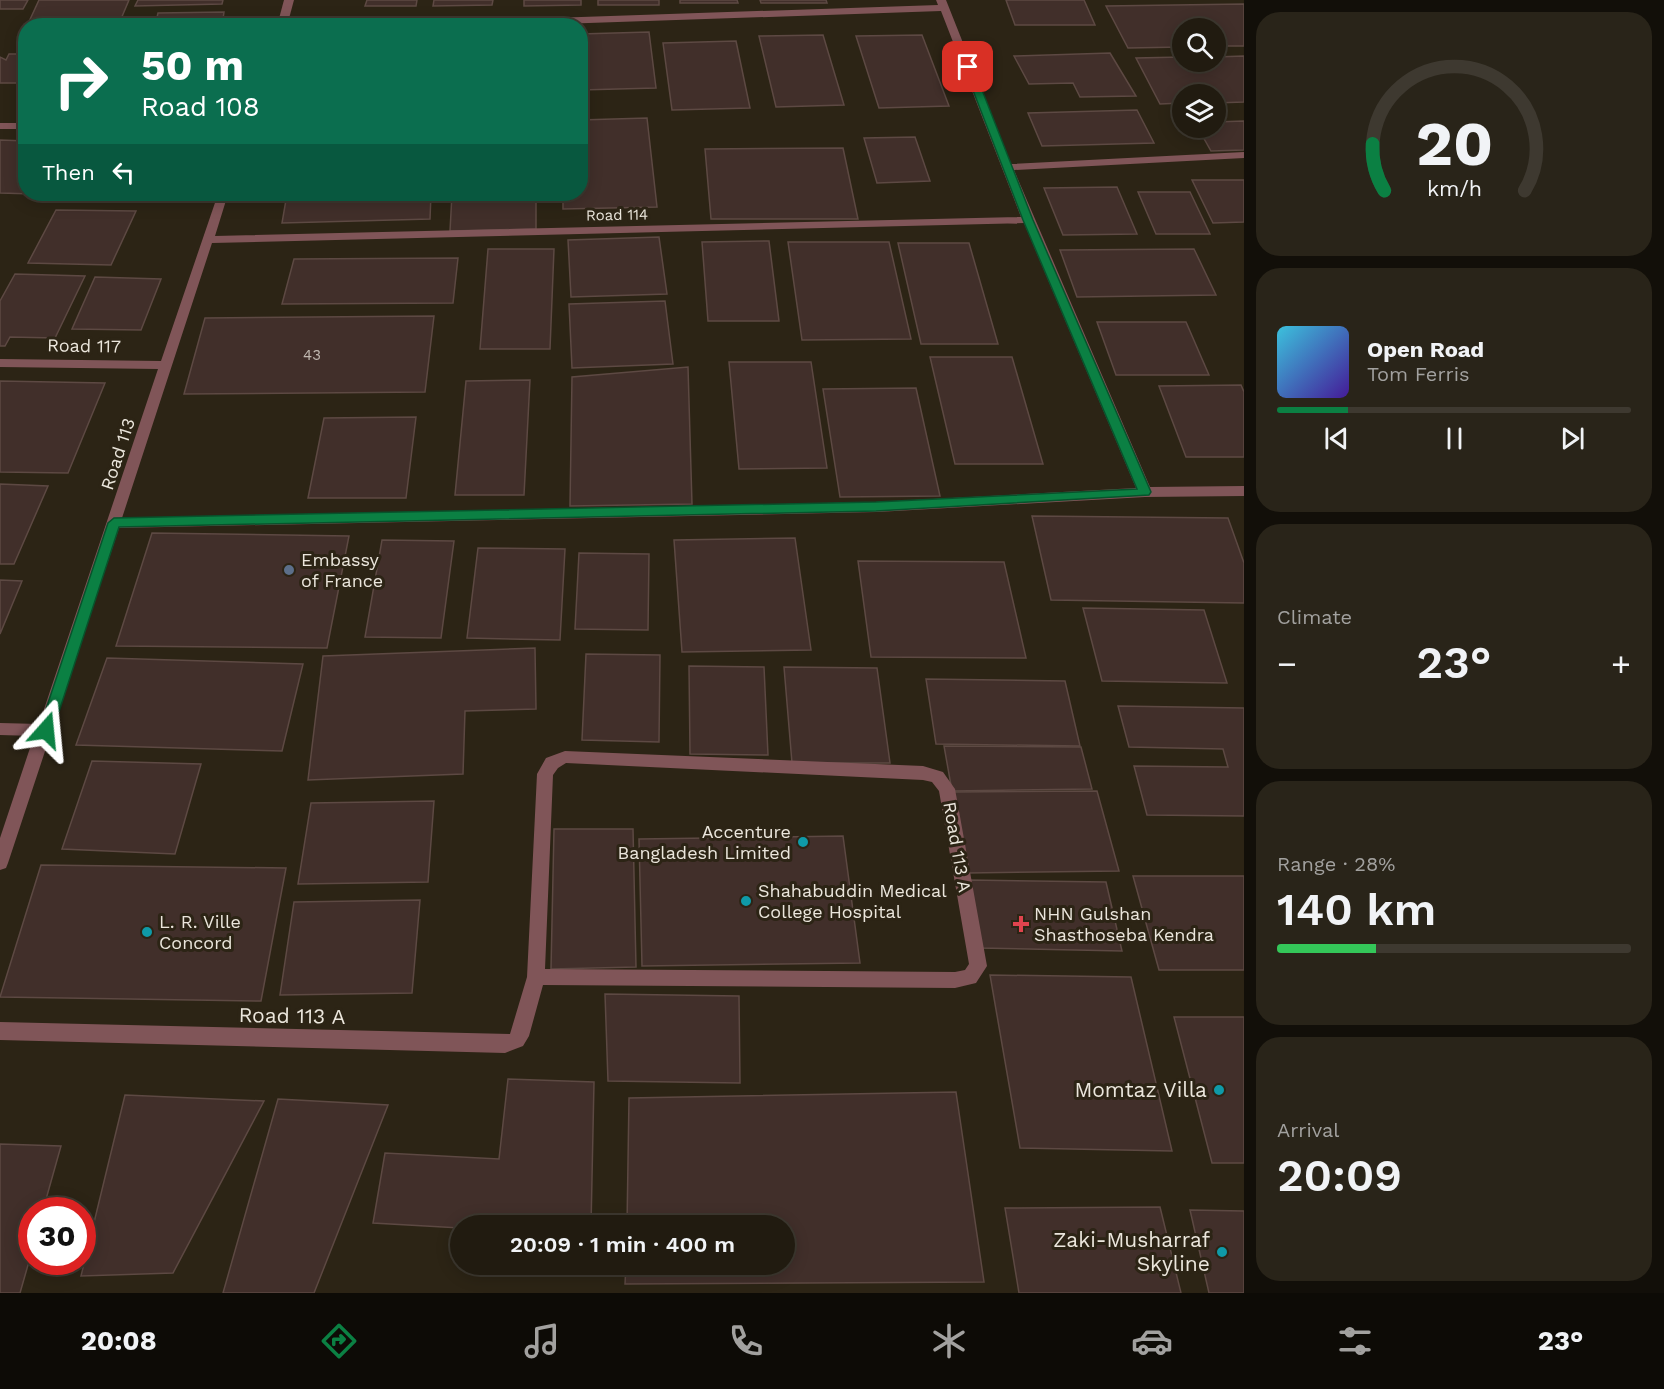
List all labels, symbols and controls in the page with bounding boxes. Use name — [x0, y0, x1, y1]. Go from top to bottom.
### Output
map controls — [1172, 18, 1226, 138]
button: search — [1172, 18, 1226, 72]
text: 50 m — [141, 41, 244, 90]
pin — [942, 41, 993, 92]
icon: right — [42, 42, 120, 120]
icon: arrive — [951, 50, 984, 83]
button: layers — [1172, 84, 1226, 138]
text: Road 108 — [141, 91, 260, 123]
text: 20 — [1415, 107, 1493, 180]
icon: left — [107, 156, 140, 189]
text: Then — [42, 160, 95, 185]
text: km/h — [1426, 176, 1482, 201]
street label: Road 114 — [586, 205, 648, 225]
street label: Road 117 — [47, 334, 121, 357]
text: Open Road — [1367, 337, 1484, 362]
house number: 43 — [303, 346, 321, 364]
text: Tom Ferris — [1367, 362, 1470, 386]
street label: Road 113 — [96, 415, 139, 492]
icon: previous — [1320, 422, 1353, 455]
icon: pause — [1438, 422, 1471, 455]
icon: next — [1556, 422, 1589, 455]
place label: Embassy of France — [301, 549, 383, 591]
marker: Embassy of France — [282, 563, 296, 577]
text: Climate — [1277, 605, 1352, 629]
text: 23° — [1417, 636, 1491, 689]
text: − — [1277, 644, 1297, 683]
text: + — [1611, 644, 1631, 683]
position arrow — [14, 698, 78, 762]
street label: Road 113 A — [939, 800, 976, 894]
place label: Accenture Bangladesh Limited — [617, 821, 791, 863]
marker: Accenture Bangladesh Limited — [796, 835, 810, 849]
text: Range · 28% — [1277, 852, 1395, 876]
place label: Shahabuddin Medical College Hospital — [758, 880, 947, 922]
text: 140 km — [1277, 883, 1436, 936]
marker: Shahabuddin Medical College Hospital — [739, 894, 753, 908]
place label: NHN Gulshan Shasthoseba Kendra — [1034, 903, 1214, 945]
place label: L. R. Ville Concord — [159, 911, 241, 953]
marker: NHN Gulshan Shasthoseba Kendra — [1012, 915, 1030, 933]
marker: L. R. Ville Concord — [140, 925, 154, 939]
street label: Road 113 A — [238, 1002, 346, 1029]
place label: Momtaz Villa — [1074, 1077, 1207, 1102]
marker: Momtaz Villa — [1212, 1083, 1226, 1097]
text: Arrival — [1277, 1118, 1339, 1142]
text: 20:09 — [1277, 1149, 1402, 1202]
speed limit sign: 30 — [18, 1197, 96, 1275]
place label: Zaki-Musharraf Skyline — [1053, 1227, 1210, 1276]
text: 20:09 · 1 min · 400 m — [510, 1232, 735, 1257]
marker: Zaki-Musharraf Skyline — [1215, 1245, 1229, 1259]
icon: directions — [318, 1320, 360, 1362]
icon: music — [521, 1320, 563, 1362]
icon: phone — [725, 1320, 767, 1362]
icon: climate — [928, 1320, 970, 1362]
icon: car — [1131, 1320, 1173, 1362]
icon: filters — [1334, 1320, 1376, 1362]
text: 20:08 — [81, 1325, 157, 1357]
text: 23° — [1538, 1325, 1583, 1357]

